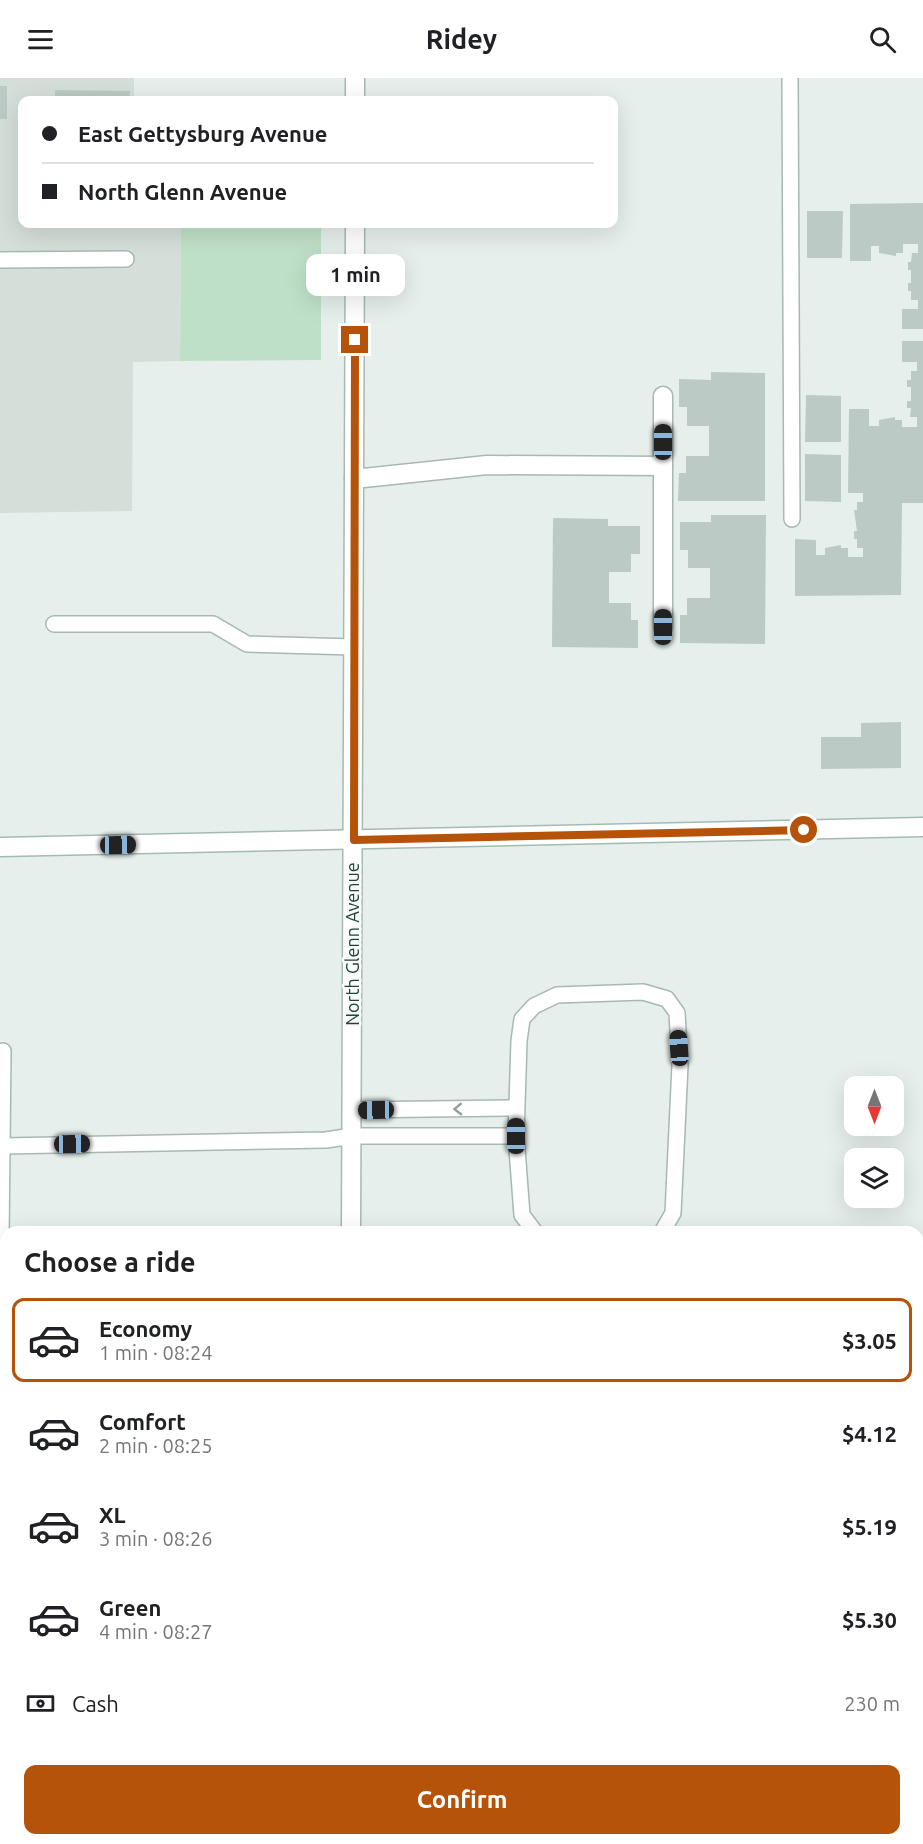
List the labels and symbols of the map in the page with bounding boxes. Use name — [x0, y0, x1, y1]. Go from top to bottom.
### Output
callout: 1 min — [306, 253, 404, 295]
route end — [341, 326, 368, 353]
car — [654, 424, 672, 460]
car — [654, 609, 672, 645]
route start — [790, 816, 817, 843]
car — [100, 836, 136, 854]
street label: North Glenn Avenue — [342, 862, 362, 1026]
car — [669, 1029, 689, 1067]
north arrow — [844, 1076, 904, 1136]
car — [358, 1101, 394, 1119]
one-way arrow — [453, 1102, 462, 1115]
car — [507, 1118, 525, 1154]
car — [54, 1135, 90, 1153]

